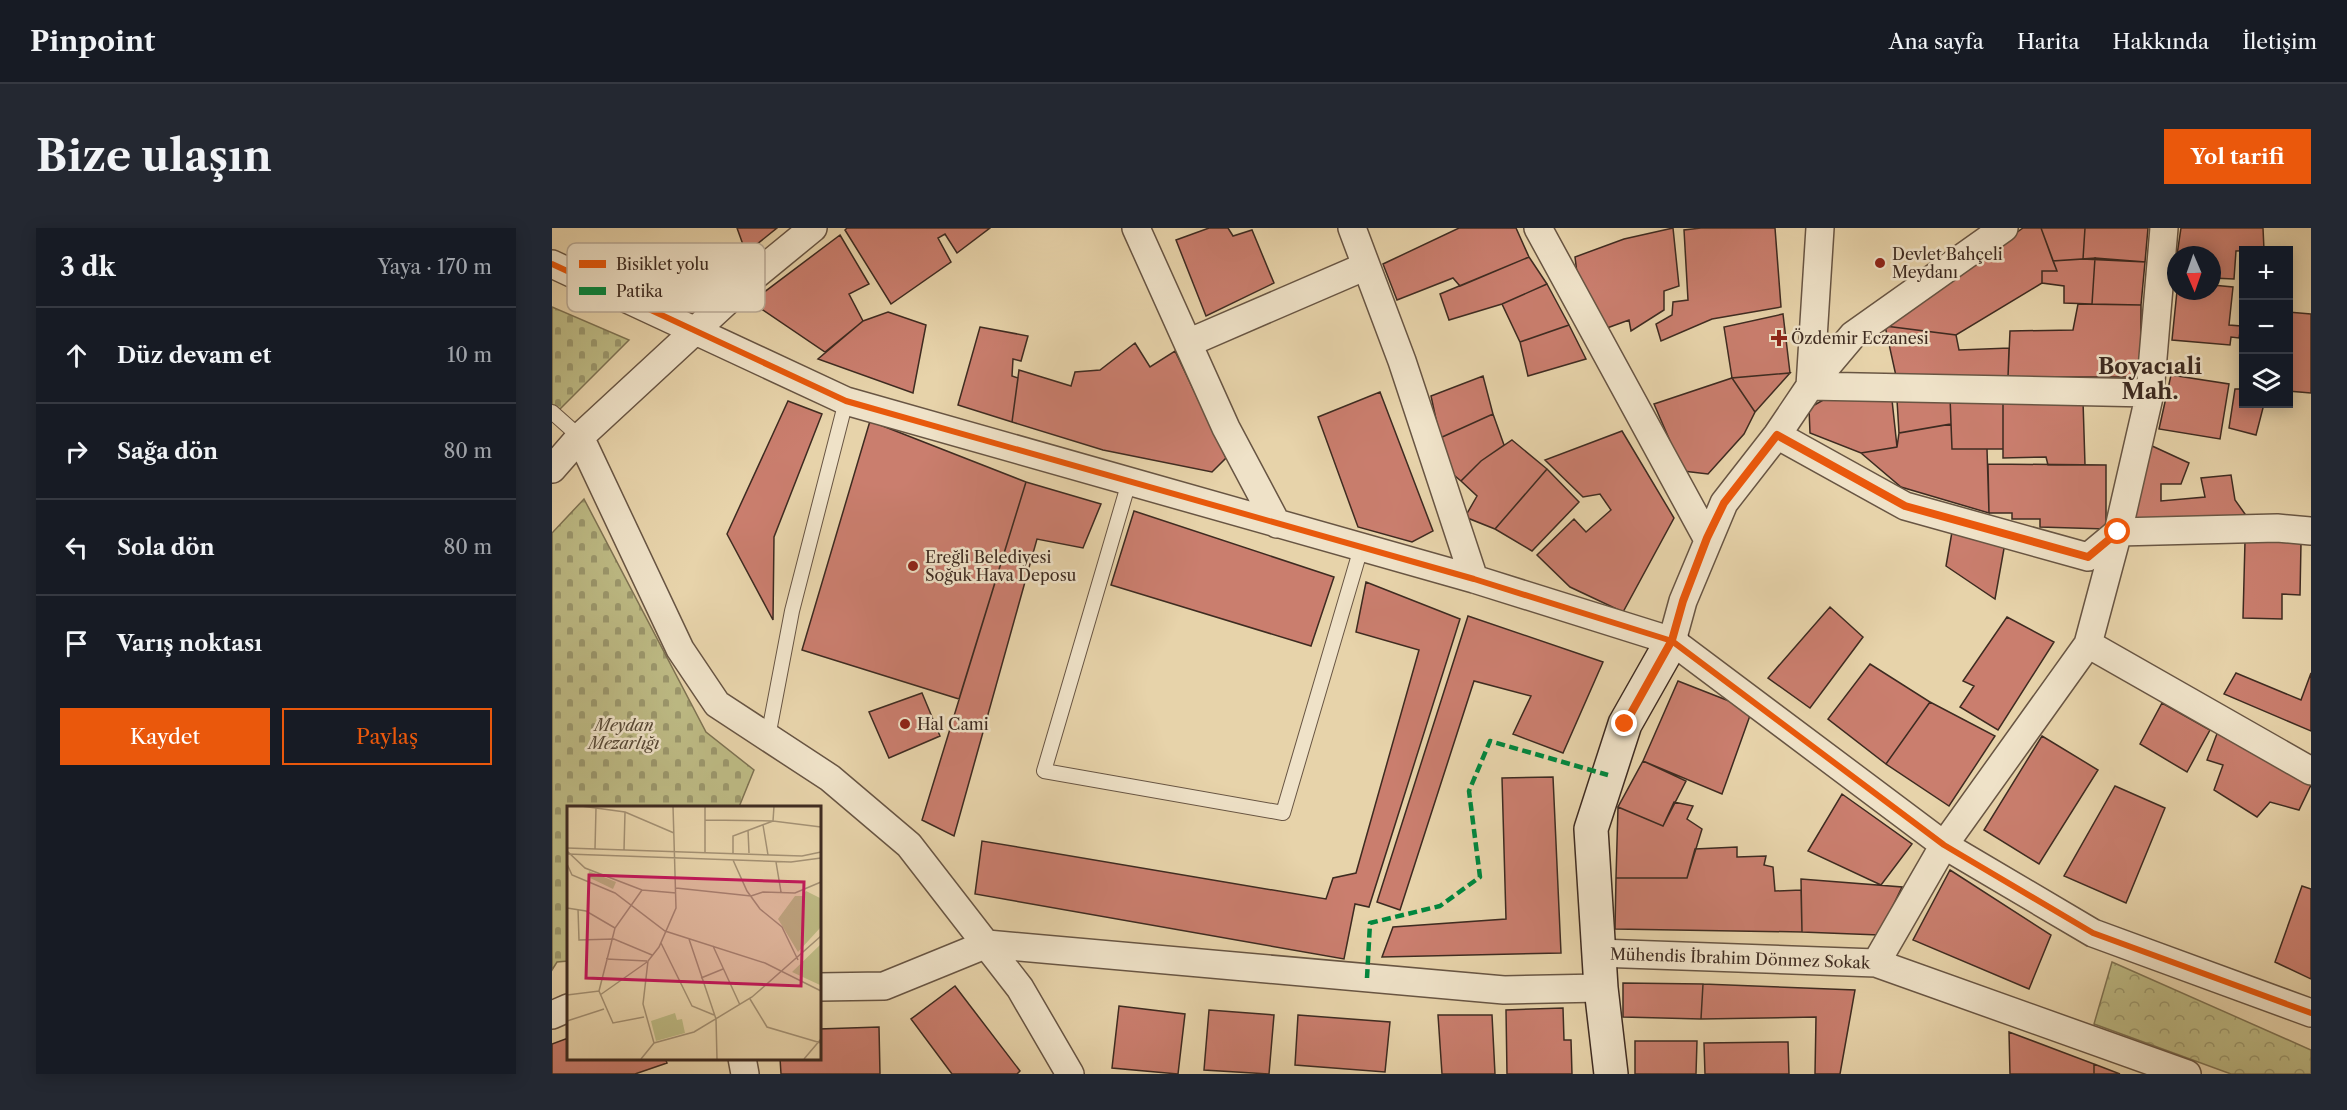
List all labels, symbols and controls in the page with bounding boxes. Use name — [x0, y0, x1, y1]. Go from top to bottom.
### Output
text: Pinpoint — [30, 24, 155, 58]
text: Ana sayfa — [1889, 29, 1984, 54]
text: Harita — [2017, 29, 2080, 54]
text: Hakkında — [2113, 29, 2209, 54]
text: İletişim — [2242, 29, 2317, 54]
button: Yol tarifi — [2164, 129, 2311, 184]
text: Bize ulaşın — [36, 130, 272, 182]
legend — [567, 243, 765, 312]
place label: Devlet Bahçeli Meydanı — [1892, 244, 2003, 282]
north arrow — [2167, 246, 2221, 300]
map controls — [2239, 246, 2293, 408]
button: + — [2239, 246, 2293, 300]
text: 3 dk — [60, 251, 116, 283]
text: Bisiklet yolu — [616, 254, 709, 274]
text: Yaya · 170 m — [378, 255, 492, 279]
marker: Devlet Bahçeli Meydanı — [1873, 256, 1887, 270]
text: Patika — [616, 281, 663, 301]
button: − — [2239, 300, 2293, 354]
place label: Özdemir Eczanesi — [1791, 328, 1929, 348]
marker: Özdemir Eczanesi — [1772, 331, 1786, 345]
icon: ahead — [60, 339, 93, 372]
text: Düz devam et — [117, 342, 271, 369]
text: 10 m — [447, 343, 492, 367]
district label: Boyacıali Mah. — [2098, 353, 2202, 405]
button: layers — [2239, 354, 2293, 408]
icon: right — [60, 435, 93, 468]
text: Sağa dön — [117, 438, 218, 465]
text: 80 m — [444, 439, 492, 463]
route start — [2104, 518, 2130, 544]
icon: left — [60, 531, 93, 564]
text: Sola dön — [117, 534, 215, 561]
text: 80 m — [444, 535, 492, 559]
place label: Ereğli Belediyesi Soğuk Hava Deposu — [925, 547, 1077, 585]
marker: Ereğli Belediyesi Soğuk Hava Deposu — [906, 559, 920, 573]
icon: arrive — [60, 627, 93, 660]
text: Varış noktası — [117, 630, 262, 657]
button: Kaydet — [60, 708, 270, 765]
button: Paylaş — [282, 708, 492, 765]
route end — [1611, 710, 1637, 736]
place label: Hal Cami — [917, 714, 989, 734]
park label: Meydan Mezarlığı — [587, 715, 659, 753]
marker: Hal Cami — [898, 717, 912, 731]
inset map — [567, 806, 820, 1059]
street label: Mühendis İbrahim Dönmez Sokak — [1610, 943, 1871, 973]

